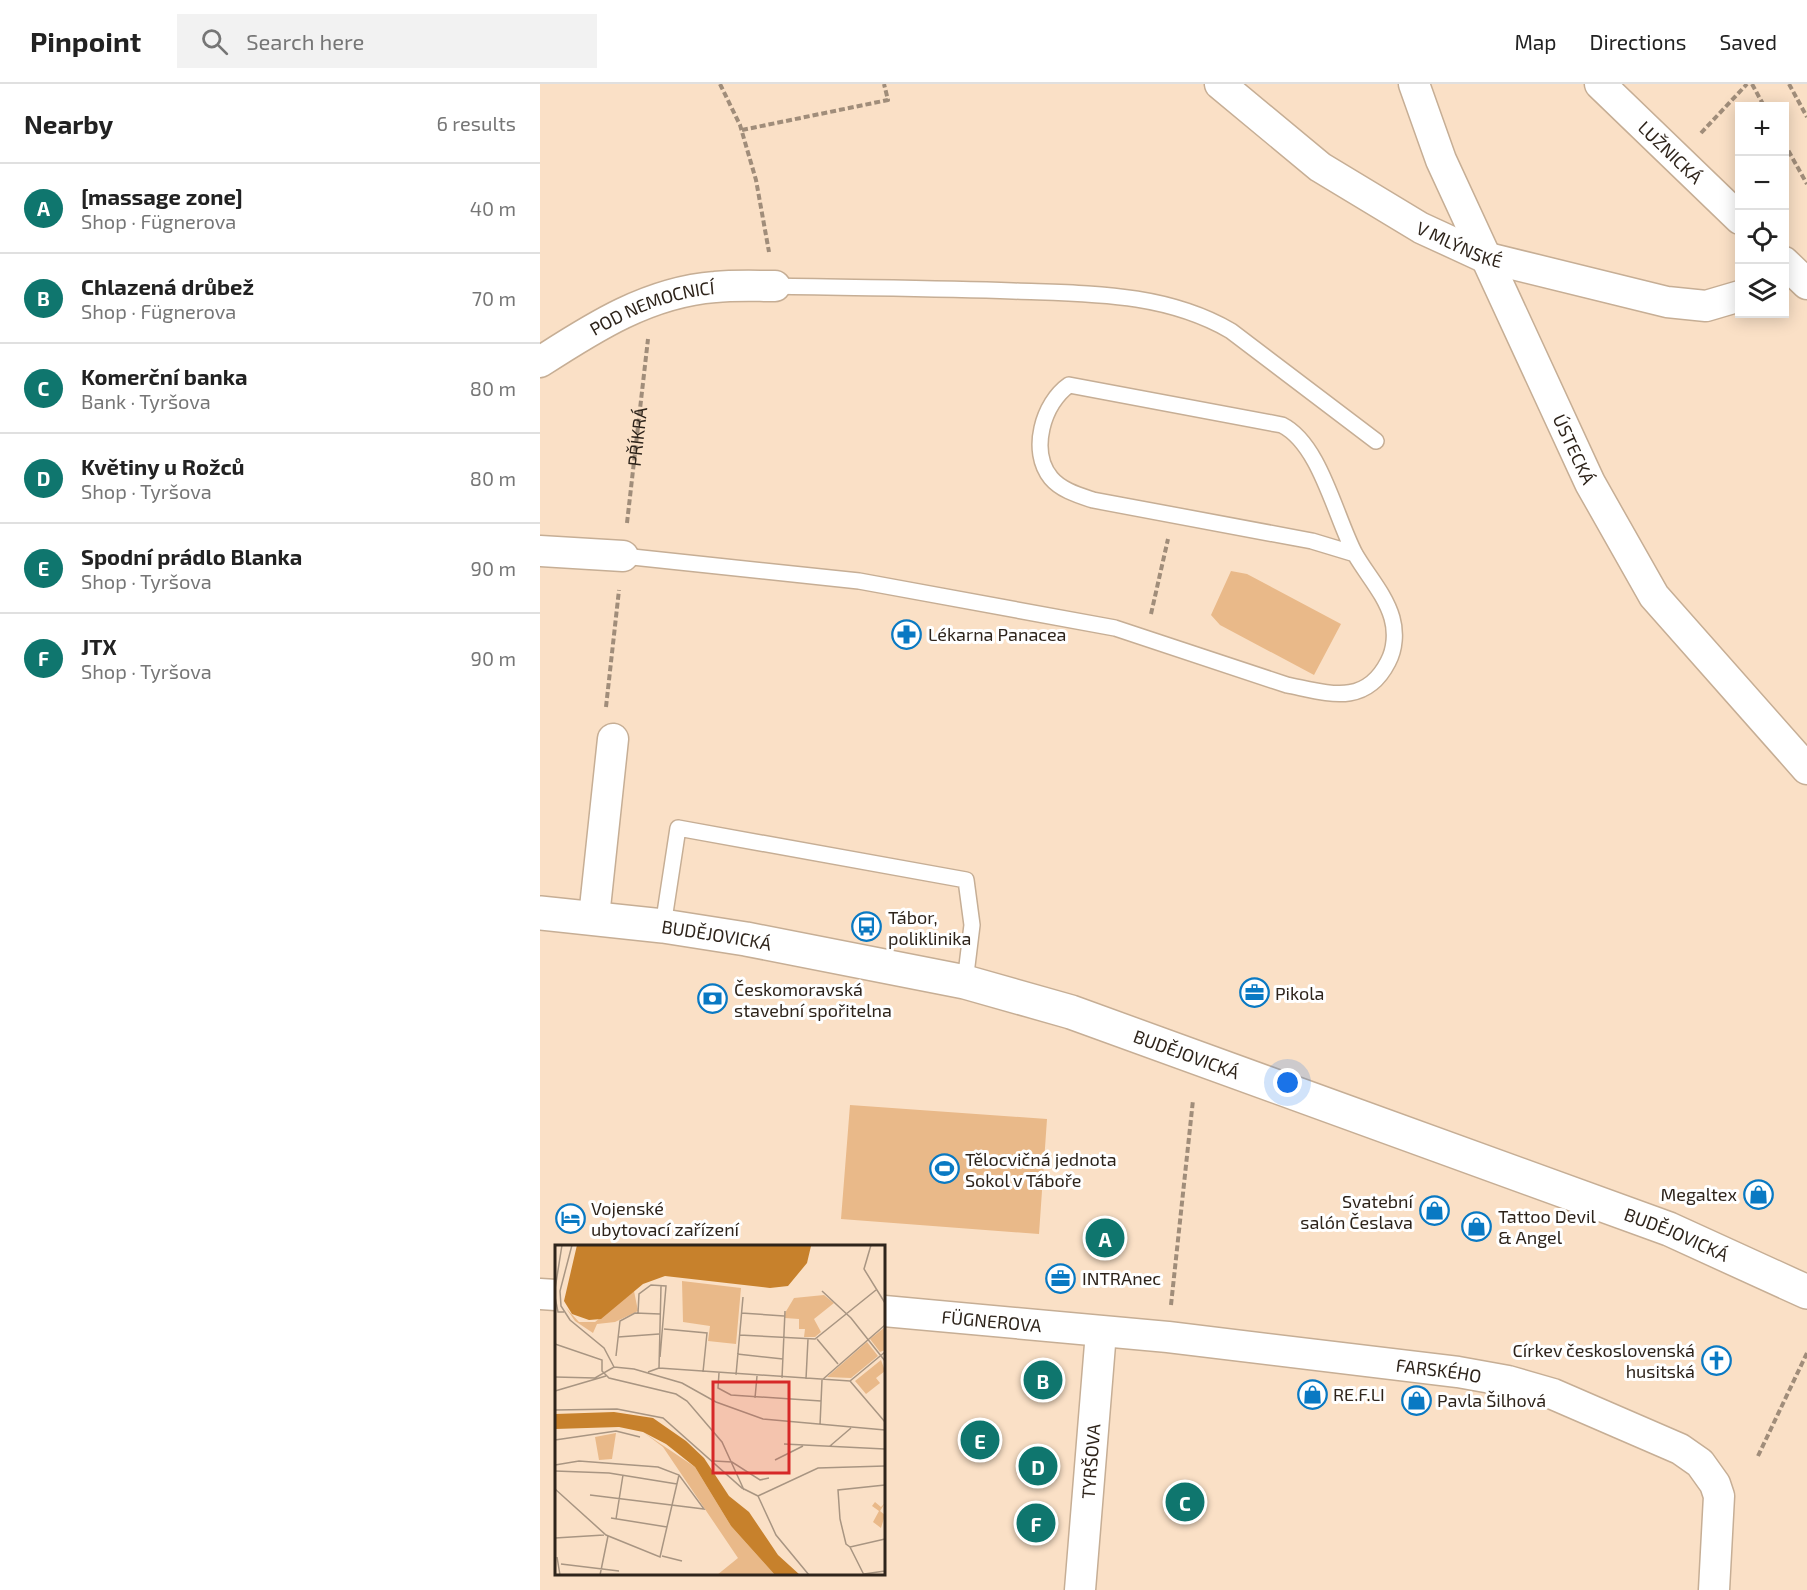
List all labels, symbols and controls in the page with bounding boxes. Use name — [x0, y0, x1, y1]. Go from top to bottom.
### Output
search box — [177, 14, 597, 68]
text: Pinpoint — [30, 24, 141, 58]
icon: search — [198, 25, 231, 58]
text: Search here — [246, 28, 364, 54]
text: Map — [1514, 29, 1557, 54]
text: Directions — [1590, 29, 1686, 54]
text: Saved — [1719, 29, 1777, 54]
map controls — [1735, 102, 1789, 318]
button: + — [1735, 102, 1789, 156]
text: Nearby — [24, 108, 113, 139]
text: 6 results — [436, 111, 516, 135]
street label: LUŽNICKÁ — [1634, 116, 1708, 188]
button: − — [1735, 156, 1789, 210]
text: [massage zone] — [81, 183, 243, 209]
text: A — [37, 196, 50, 220]
text: 40 m — [470, 196, 516, 220]
text: Shop · Fügnerova — [81, 209, 236, 233]
button: locate — [1735, 210, 1789, 264]
street label: V MLÝNSKÉ — [1413, 216, 1505, 272]
button: layers — [1735, 264, 1789, 318]
text: Chlazená drůbež — [81, 273, 254, 299]
street label: POD NEMOCNICÍ — [586, 276, 717, 340]
text: B — [37, 286, 50, 310]
text: 70 m — [472, 286, 516, 310]
text: Shop · Fügnerova — [81, 299, 236, 323]
text: Komerční banka — [81, 363, 248, 389]
text: C — [38, 376, 49, 400]
text: 80 m — [470, 376, 516, 400]
text: Bank · Tyršova — [81, 389, 211, 413]
street label: PŘÍKRÁ — [623, 405, 651, 467]
street label: ÚSTECKÁ — [1549, 411, 1600, 488]
text: Květiny u Rožců — [81, 453, 245, 479]
text: D — [37, 466, 50, 490]
text: 80 m — [470, 466, 516, 490]
text: Shop · Tyršova — [81, 479, 212, 503]
text: Spodní prádlo Blanka — [81, 543, 302, 569]
text: E — [38, 556, 49, 580]
text: 90 m — [471, 556, 516, 580]
text: Shop · Tyršova — [81, 569, 212, 593]
pharmacy icon: Lékarna Panacea — [891, 618, 923, 650]
place label: Lékarna Panacea — [928, 623, 1066, 645]
text: JTX — [81, 633, 117, 659]
text: F — [38, 646, 49, 670]
text: 90 m — [471, 646, 516, 670]
text: Shop · Tyršova — [81, 659, 212, 683]
place label: Tábor, poliklinika — [888, 906, 971, 949]
bus stop icon: Tábor, poliklinika — [851, 911, 883, 943]
street label: BUDĚJOVICKÁ — [660, 915, 774, 955]
office icon: Pikola — [1238, 977, 1270, 1009]
place label: Českomoravská stavební spořitelna — [734, 978, 892, 1021]
place label: Pikola — [1275, 982, 1324, 1004]
bank icon: Českomoravská stavební spořitelna — [697, 983, 729, 1015]
street label: BUDĚJOVICKÁ — [1131, 1025, 1243, 1083]
your location — [1273, 1068, 1302, 1097]
place label: Tělocvičná jednota Sokol v Táboře — [965, 1148, 1117, 1191]
sports icon: Tělocvičná jednota Sokol v Táboře — [928, 1153, 960, 1185]
shop icon: Megaltex — [1742, 1178, 1774, 1210]
place label: Megaltex — [1660, 1183, 1737, 1205]
place label: Svatební salón Česlava — [1300, 1190, 1414, 1233]
shop icon: Svatební salón Česlava — [1418, 1195, 1450, 1227]
place label: Vojenské ubytovací zařízení — [591, 1197, 740, 1240]
hotel icon: Vojenské ubytovací zařízení — [554, 1202, 586, 1234]
street label: BUDĚJOVICKÁ — [1621, 1203, 1733, 1266]
place label: Tattoo Devil & Angel — [1498, 1205, 1596, 1248]
shop icon: Tattoo Devil & Angel — [1461, 1210, 1493, 1242]
pin: A — [1086, 1216, 1124, 1260]
inset map — [555, 1245, 885, 1575]
office icon: INTRAnec — [1045, 1262, 1077, 1294]
place label: INTRAnec — [1082, 1267, 1161, 1289]
street label: FÜGNEROVA — [941, 1305, 1043, 1336]
place label: Církev československá husitská — [1512, 1339, 1695, 1382]
church icon: Církev československá husitská — [1700, 1344, 1732, 1376]
street label: FARSKÉHO — [1395, 1354, 1483, 1387]
pin: B — [1024, 1358, 1062, 1402]
shop icon: RE.F.LI — [1296, 1378, 1328, 1410]
place label: RE.F.LI — [1333, 1383, 1385, 1405]
shop icon: Pavla Šilhová — [1400, 1384, 1432, 1416]
place label: Pavla Šilhová — [1437, 1389, 1546, 1411]
pin: E — [960, 1418, 1000, 1462]
street label: TYRŠOVA — [1076, 1422, 1105, 1500]
pin: D — [1018, 1444, 1058, 1488]
pin: C — [1166, 1480, 1204, 1524]
pin: F — [1016, 1500, 1056, 1546]

